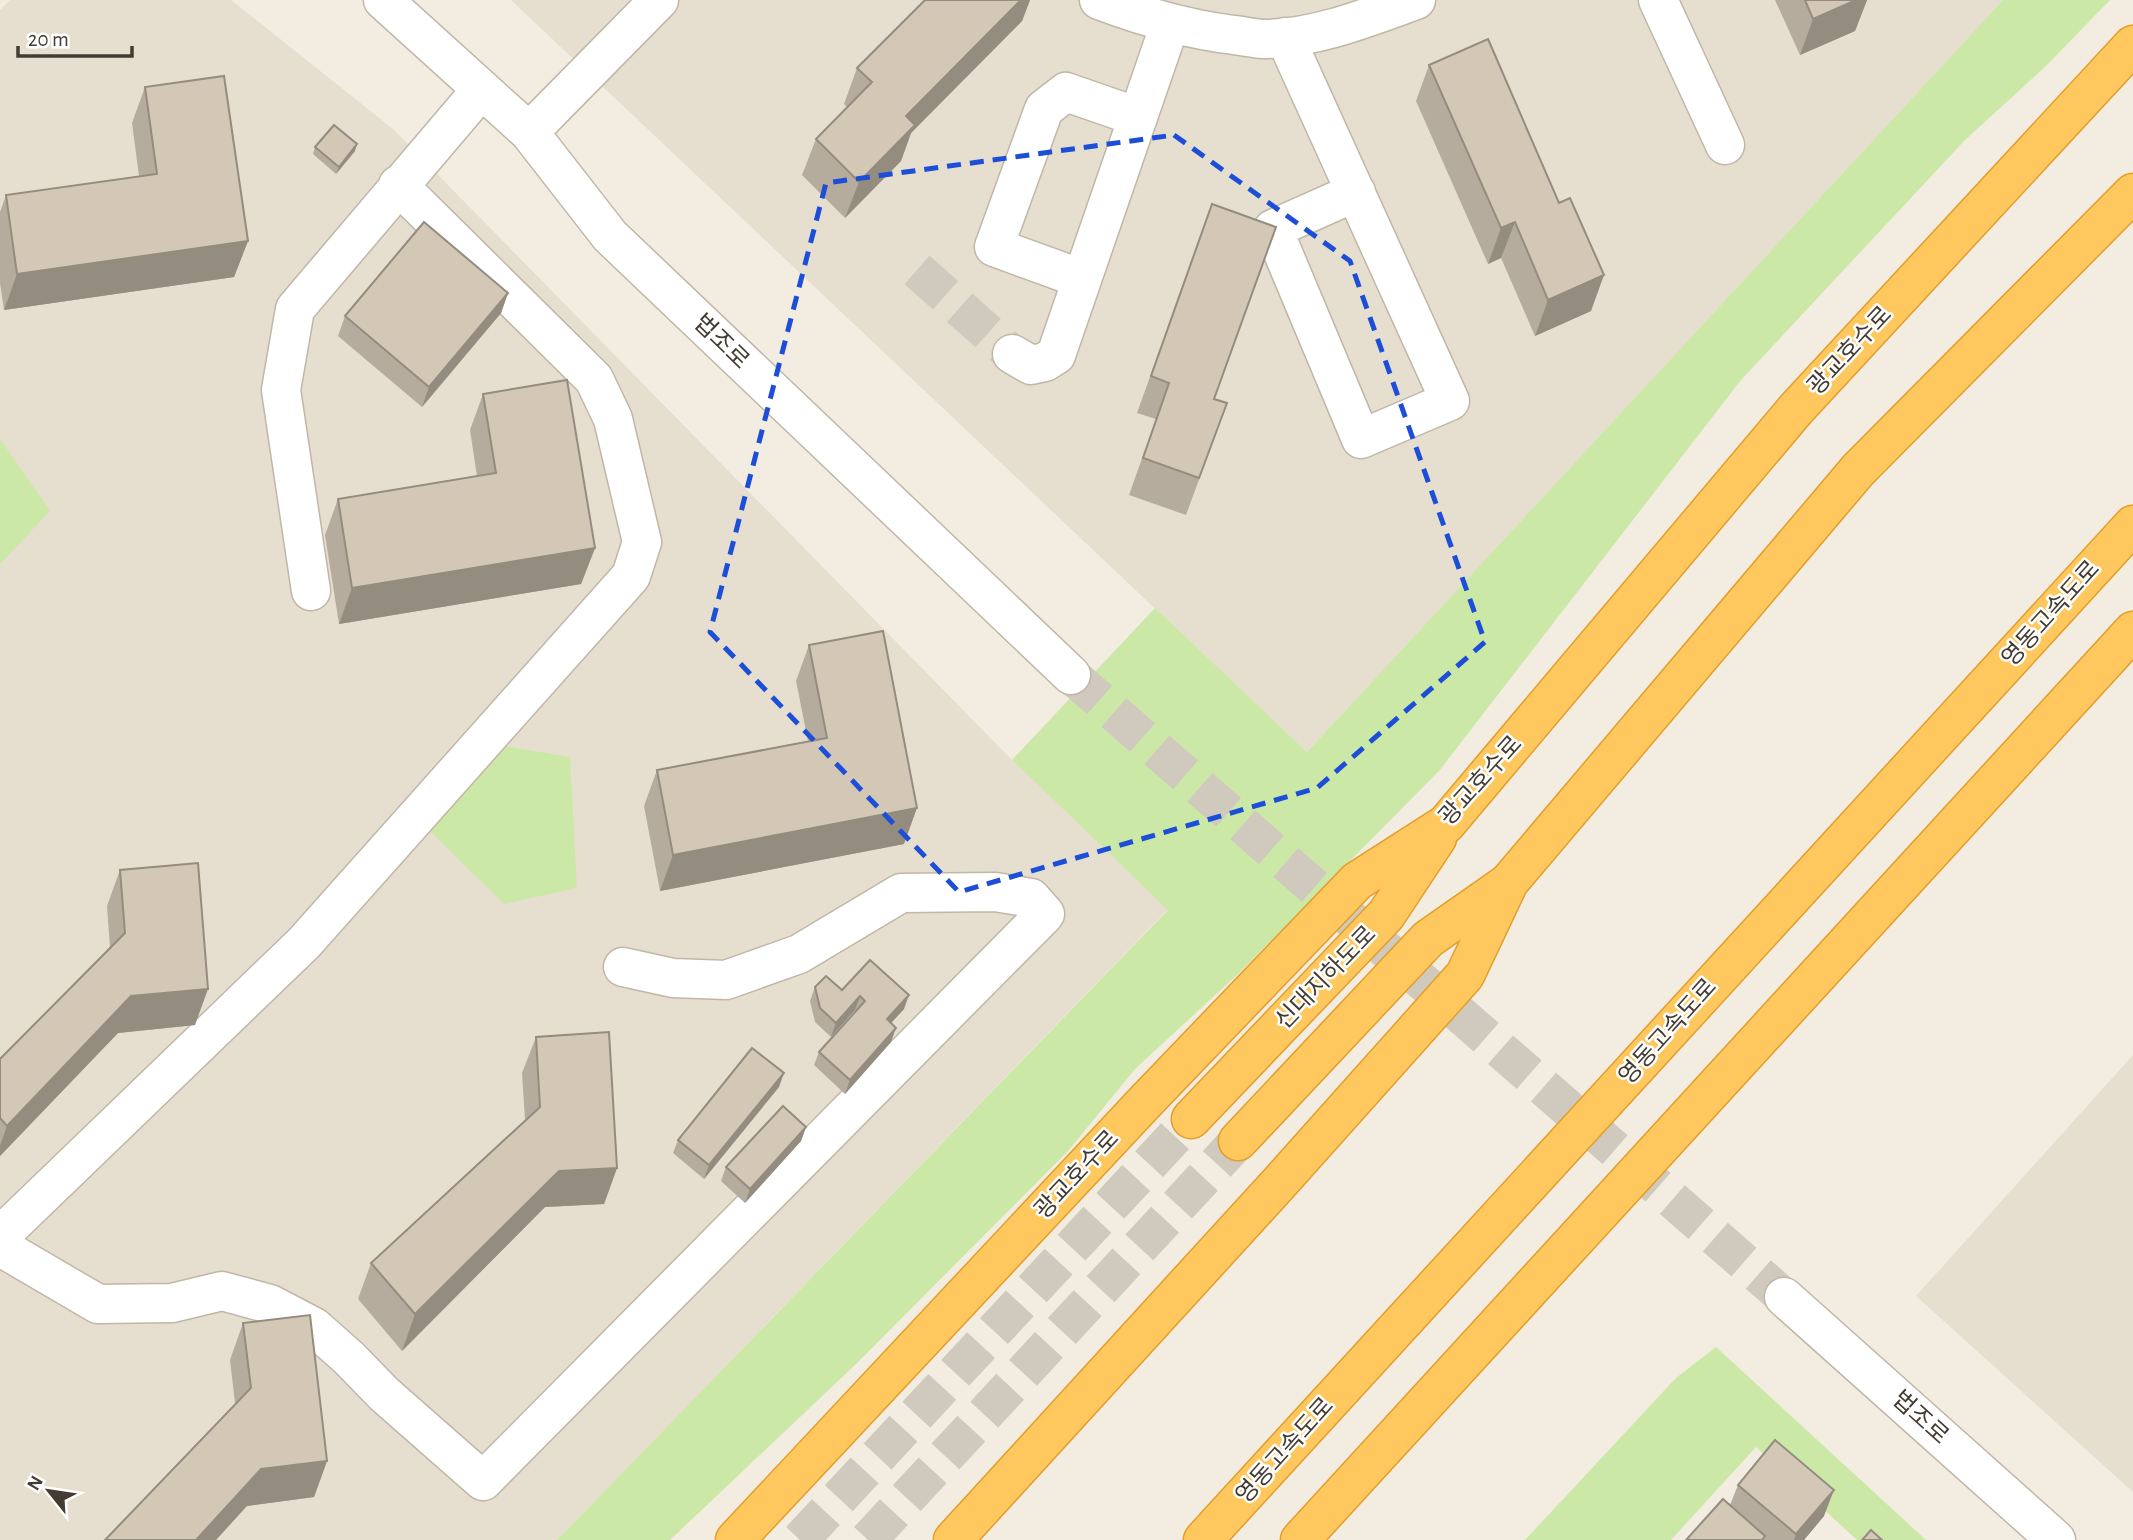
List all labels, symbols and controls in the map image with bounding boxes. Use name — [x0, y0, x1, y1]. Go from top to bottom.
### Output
scale bar — [18, 14, 131, 58]
text: 20 m — [28, 29, 69, 50]
street label: 광교호수로 — [1803, 302, 1896, 400]
street label: 법조로 — [689, 310, 754, 374]
street label: 영동고속도로 — [1997, 556, 2104, 671]
street label: 광교호수로 — [1434, 731, 1527, 830]
street label: 신대지하도로 — [1271, 921, 1381, 1034]
street label: 영동고속도로 — [1614, 974, 1721, 1089]
street label: 광교호수로 — [1030, 1126, 1123, 1224]
street label: 법조로 — [1887, 1386, 1953, 1449]
street label: 영동고속도로 — [1231, 1393, 1338, 1508]
north arrow — [14, 1456, 84, 1526]
text: N — [24, 1473, 47, 1494]

